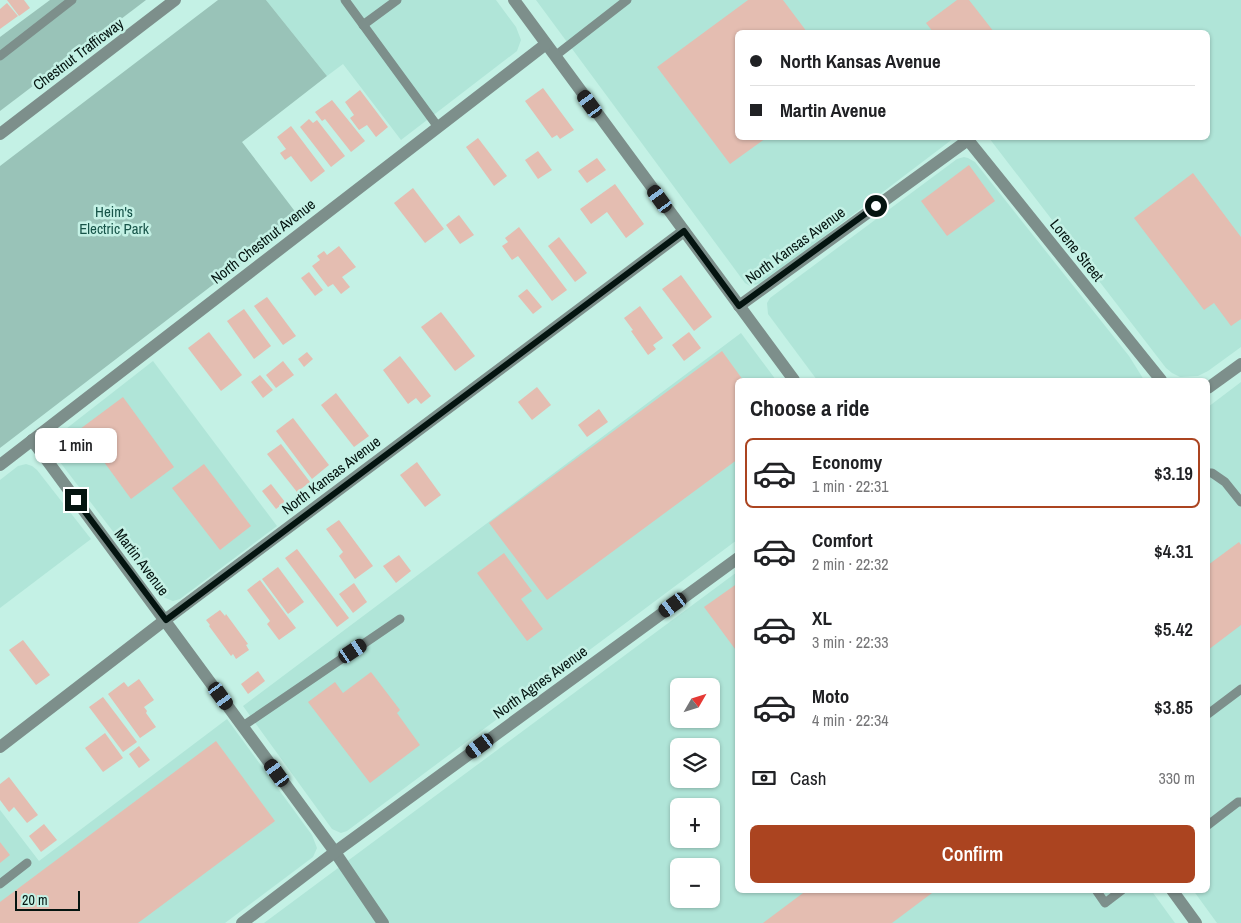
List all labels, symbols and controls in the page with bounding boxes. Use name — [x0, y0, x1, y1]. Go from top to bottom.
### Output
street label: Chestnut Trafficway — [28, 12, 128, 95]
text: North Kansas Avenue — [780, 48, 941, 74]
car — [575, 87, 604, 121]
text: Martin Avenue — [780, 97, 886, 123]
car — [645, 182, 674, 216]
street label: North Chestnut Avenue — [207, 194, 320, 288]
route start — [865, 195, 887, 217]
park label: Heim's Electric Park — [79, 201, 150, 239]
street label: North Kansas Avenue — [741, 202, 849, 288]
street label: Lorene Street — [1045, 214, 1109, 286]
text: Choose a ride — [750, 393, 869, 423]
callout: 1 min — [35, 428, 117, 462]
street label: North Kansas Avenue — [277, 431, 385, 519]
text: 1 min — [59, 434, 93, 456]
text: Economy — [812, 449, 882, 475]
icon: car — [752, 451, 797, 496]
text: $3.19 — [1154, 460, 1193, 486]
text: 1 min · 22:31 — [812, 475, 889, 497]
route end — [65, 489, 87, 511]
street label: Martin Avenue — [110, 524, 174, 600]
text: Comfort — [812, 527, 873, 553]
icon: car — [752, 529, 797, 574]
text: $4.31 — [1154, 538, 1193, 564]
text: 2 min · 22:32 — [812, 553, 889, 575]
car — [656, 590, 689, 620]
text: XL — [812, 605, 832, 631]
icon: car — [752, 607, 797, 652]
text: $5.42 — [1154, 616, 1193, 642]
text: 3 min · 22:33 — [812, 631, 889, 653]
car — [336, 636, 369, 666]
street label: North Agnes Avenue — [489, 641, 592, 723]
north arrow — [670, 678, 720, 728]
map controls — [670, 678, 720, 908]
car — [206, 679, 235, 713]
text: Moto — [812, 683, 849, 709]
icon: car — [752, 685, 797, 730]
text: $3.85 — [1154, 694, 1193, 720]
text: 4 min · 22:34 — [812, 709, 889, 731]
car — [463, 731, 496, 761]
button: layers — [670, 738, 720, 788]
car — [262, 756, 291, 790]
icon: cash — [750, 764, 778, 792]
text: Cash — [790, 765, 826, 791]
text: 330 m — [1159, 767, 1195, 789]
button: + — [670, 798, 720, 848]
button: Confirm — [750, 825, 1195, 883]
button: − — [670, 858, 720, 908]
scale bar — [15, 888, 80, 911]
text: 20 m — [22, 891, 48, 909]

